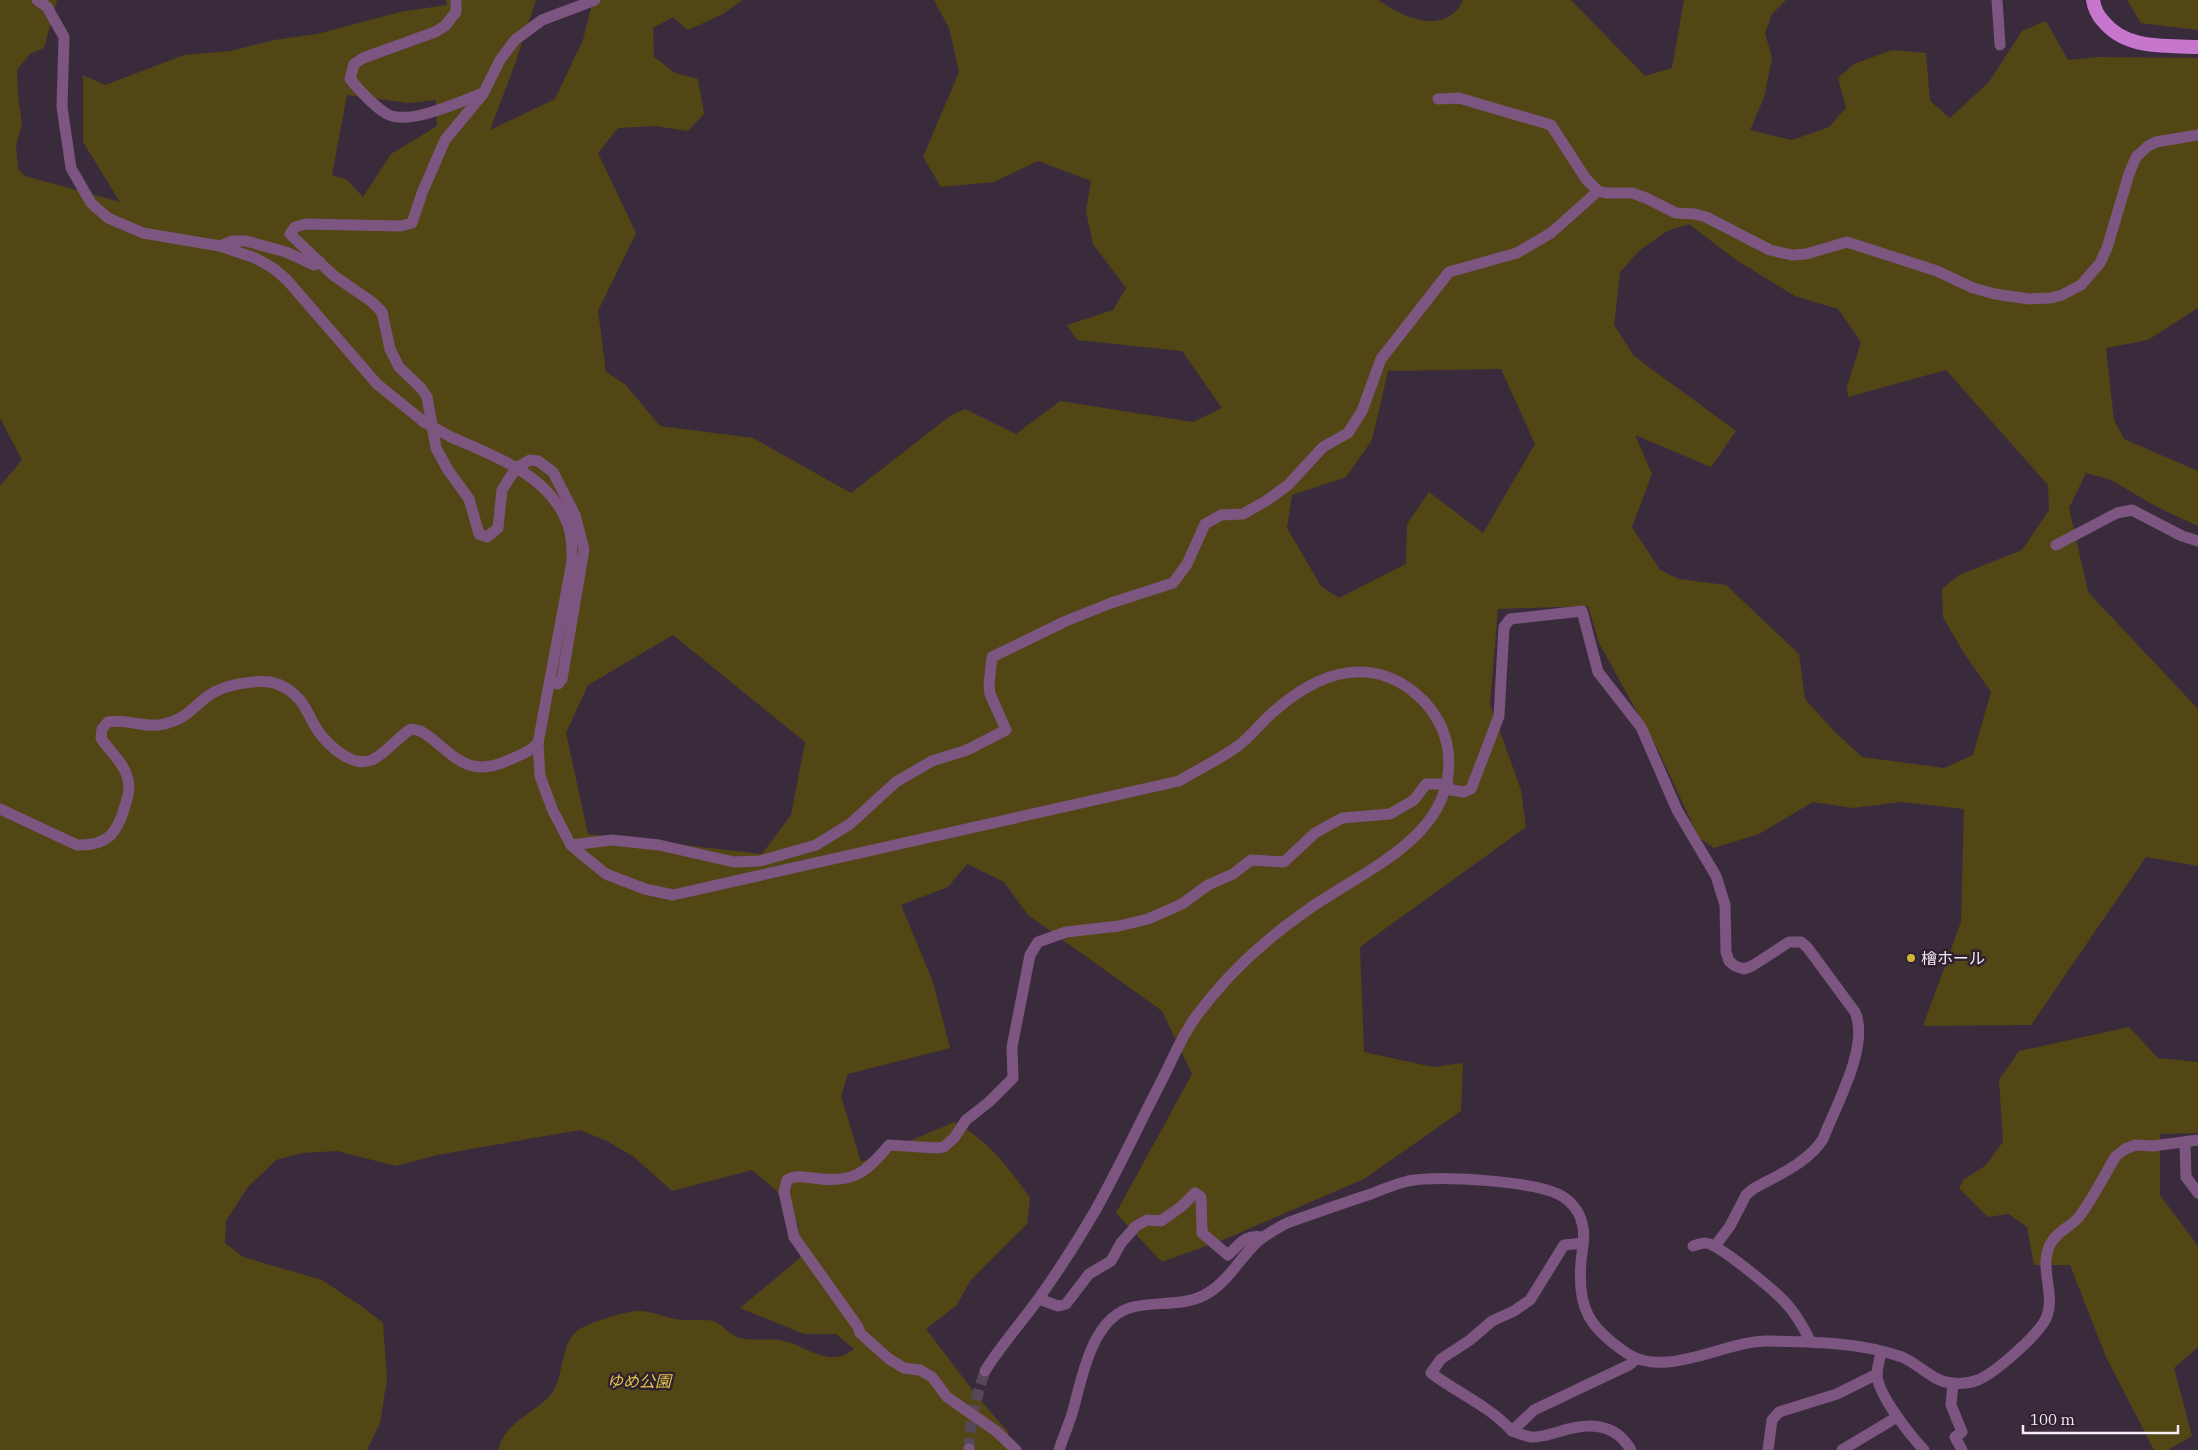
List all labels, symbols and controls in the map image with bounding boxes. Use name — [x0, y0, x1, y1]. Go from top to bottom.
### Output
place label: 檜ホール — [1921, 948, 1985, 968]
marker: 檜ホール — [1905, 952, 1917, 964]
park label: ゆめ公園 — [607, 1371, 673, 1391]
scale bar — [2023, 1402, 2178, 1434]
text: 100 m — [2030, 1410, 2075, 1429]

